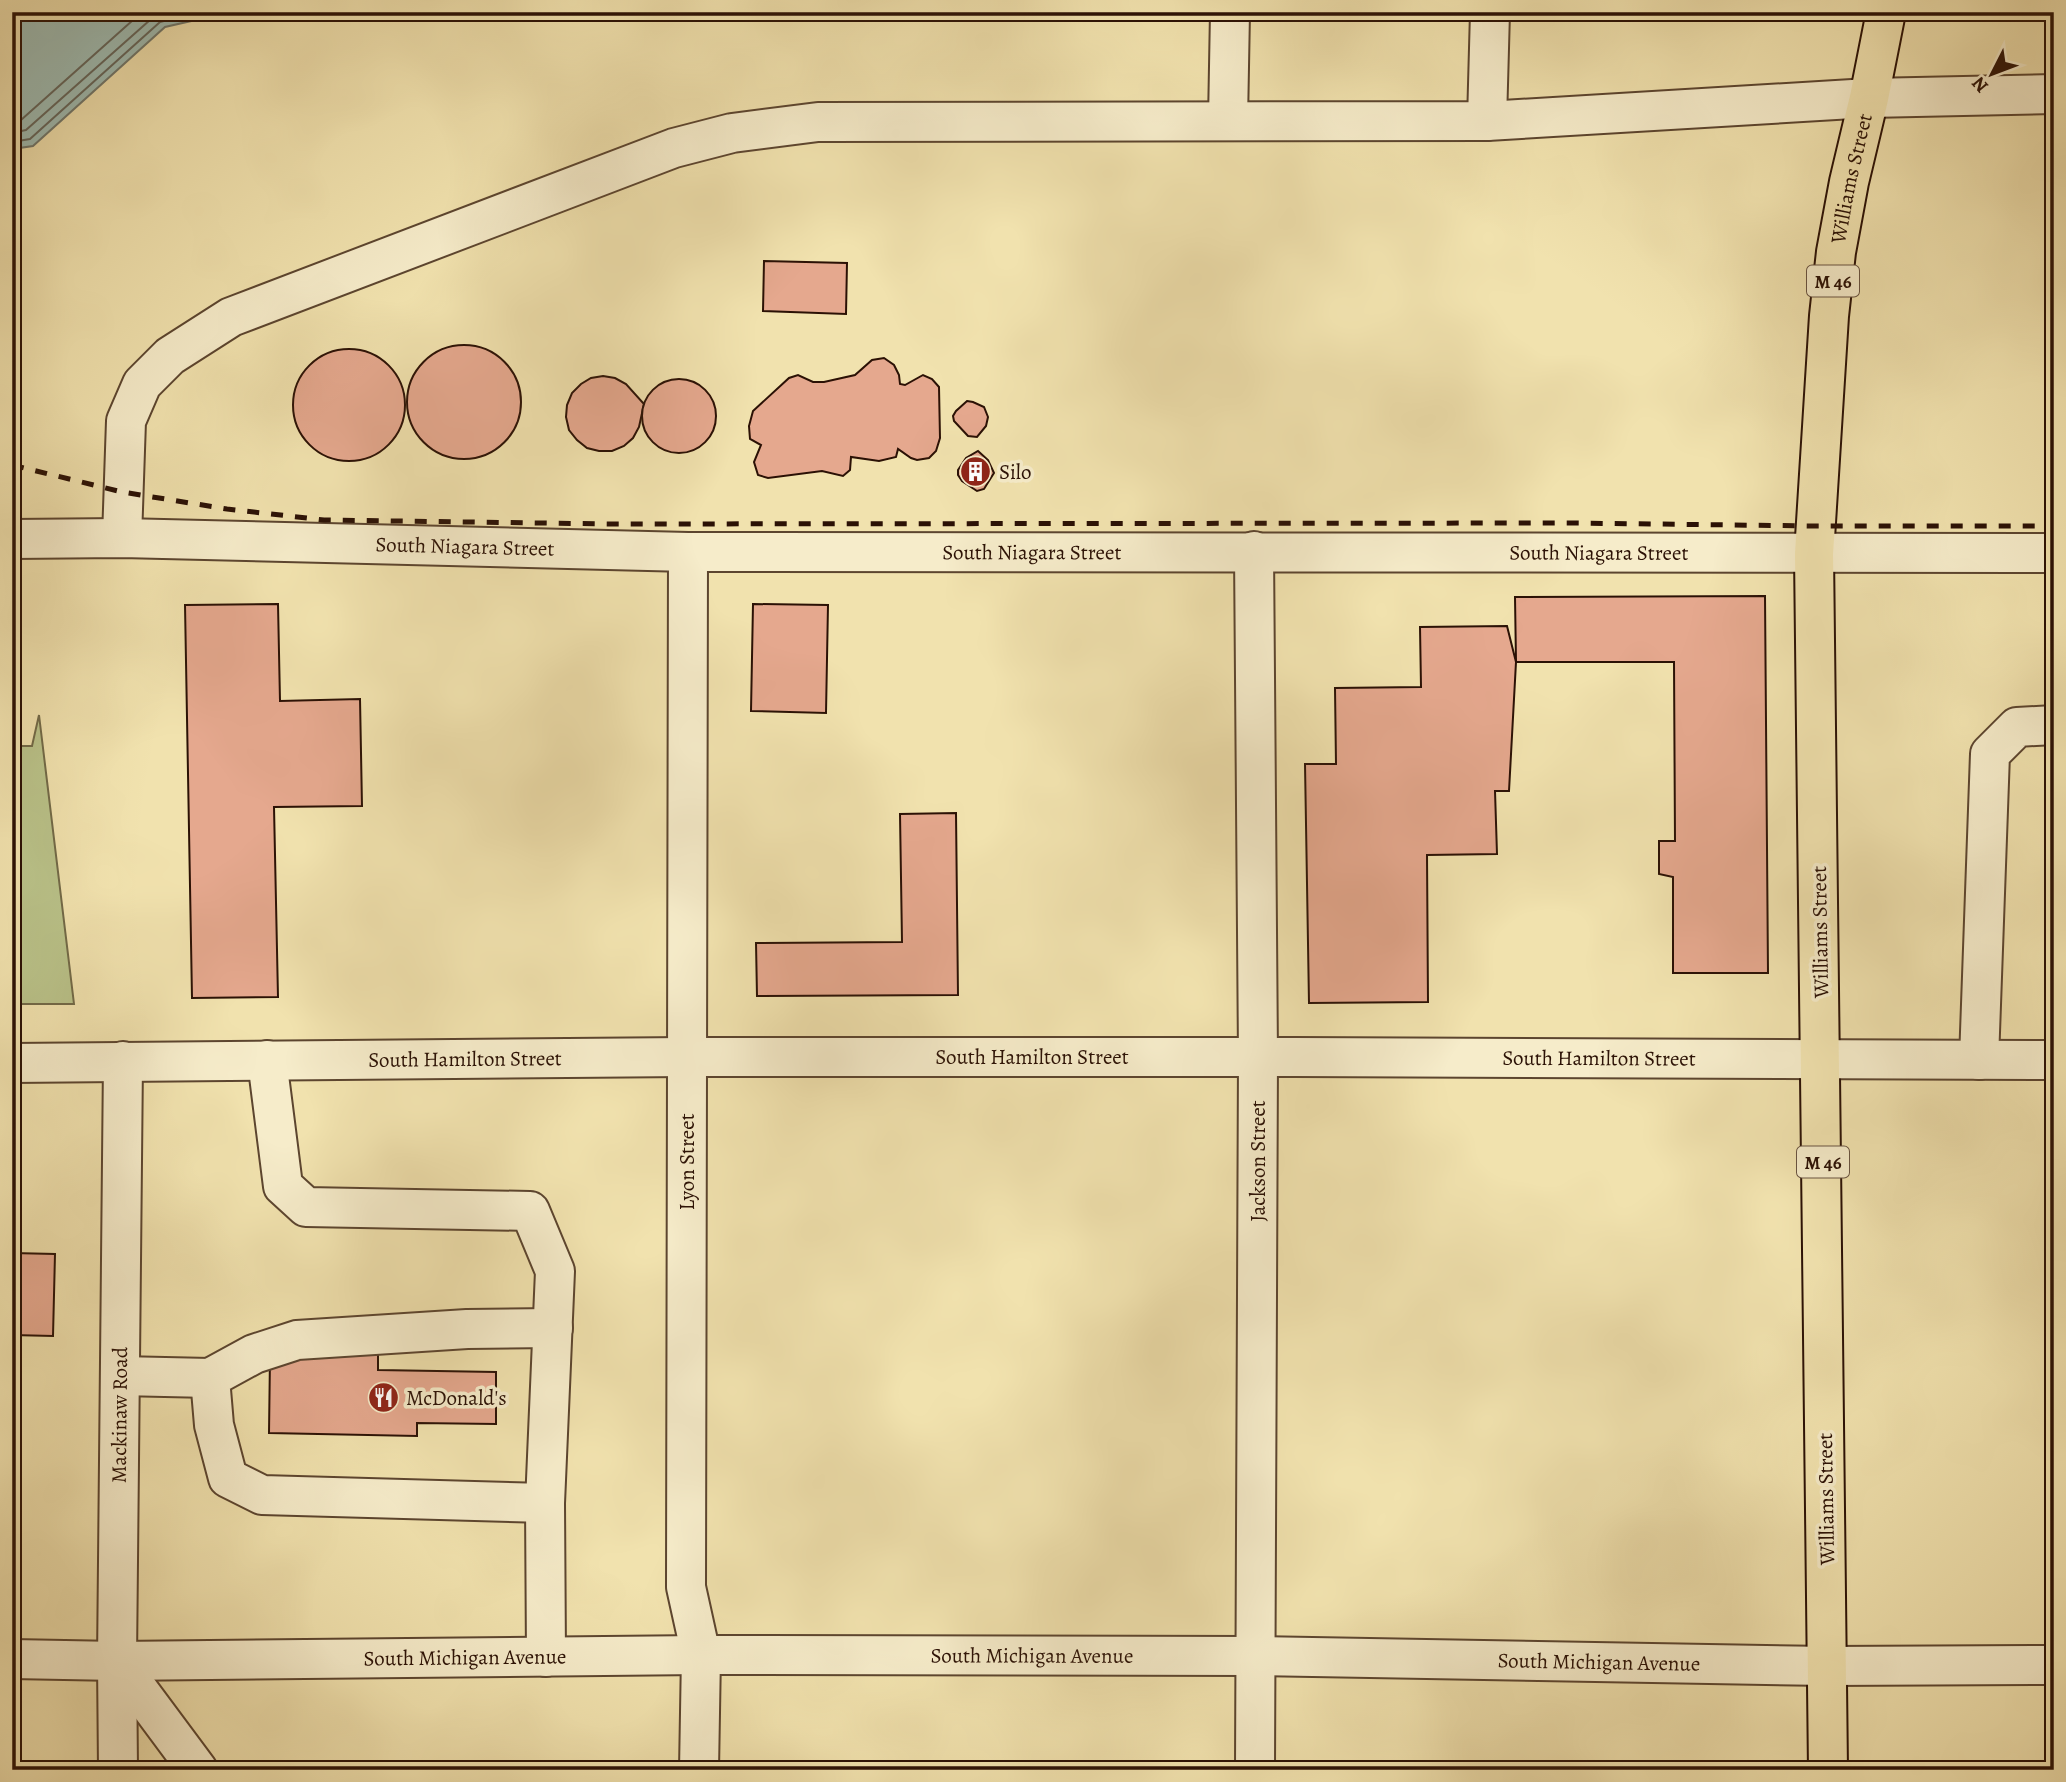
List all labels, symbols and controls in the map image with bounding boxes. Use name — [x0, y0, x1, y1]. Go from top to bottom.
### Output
north arrow — [1958, 38, 2028, 108]
text: N — [1966, 71, 1994, 99]
street label: Williams Street — [1824, 110, 1879, 247]
road number: M 46 — [1807, 266, 1859, 296]
building icon: Silo — [959, 455, 993, 489]
place label: Silo — [999, 458, 1031, 486]
street label: South Niagara Street — [375, 530, 555, 563]
street label: South Niagara Street — [942, 538, 1121, 566]
street label: South Niagara Street — [1509, 539, 1688, 567]
street label: Williams Street — [1805, 866, 1835, 999]
street label: South Hamilton Street — [935, 1043, 1129, 1071]
street label: South Hamilton Street — [368, 1044, 562, 1074]
street label: South Hamilton Street — [1502, 1044, 1696, 1073]
street label: Jackson Street — [1244, 1100, 1272, 1222]
street label: Lyon Street — [673, 1113, 701, 1211]
road number: M 46 — [1797, 1146, 1849, 1178]
street label: Mackinaw Road — [105, 1346, 134, 1483]
restaurant icon: McDonald's — [366, 1381, 400, 1415]
place label: McDonald's — [406, 1384, 507, 1412]
street label: Williams Street — [1811, 1433, 1841, 1566]
street label: South Michigan Avenue — [931, 1641, 1133, 1670]
street label: South Michigan Avenue — [363, 1642, 567, 1672]
street label: South Michigan Avenue — [1497, 1646, 1701, 1678]

